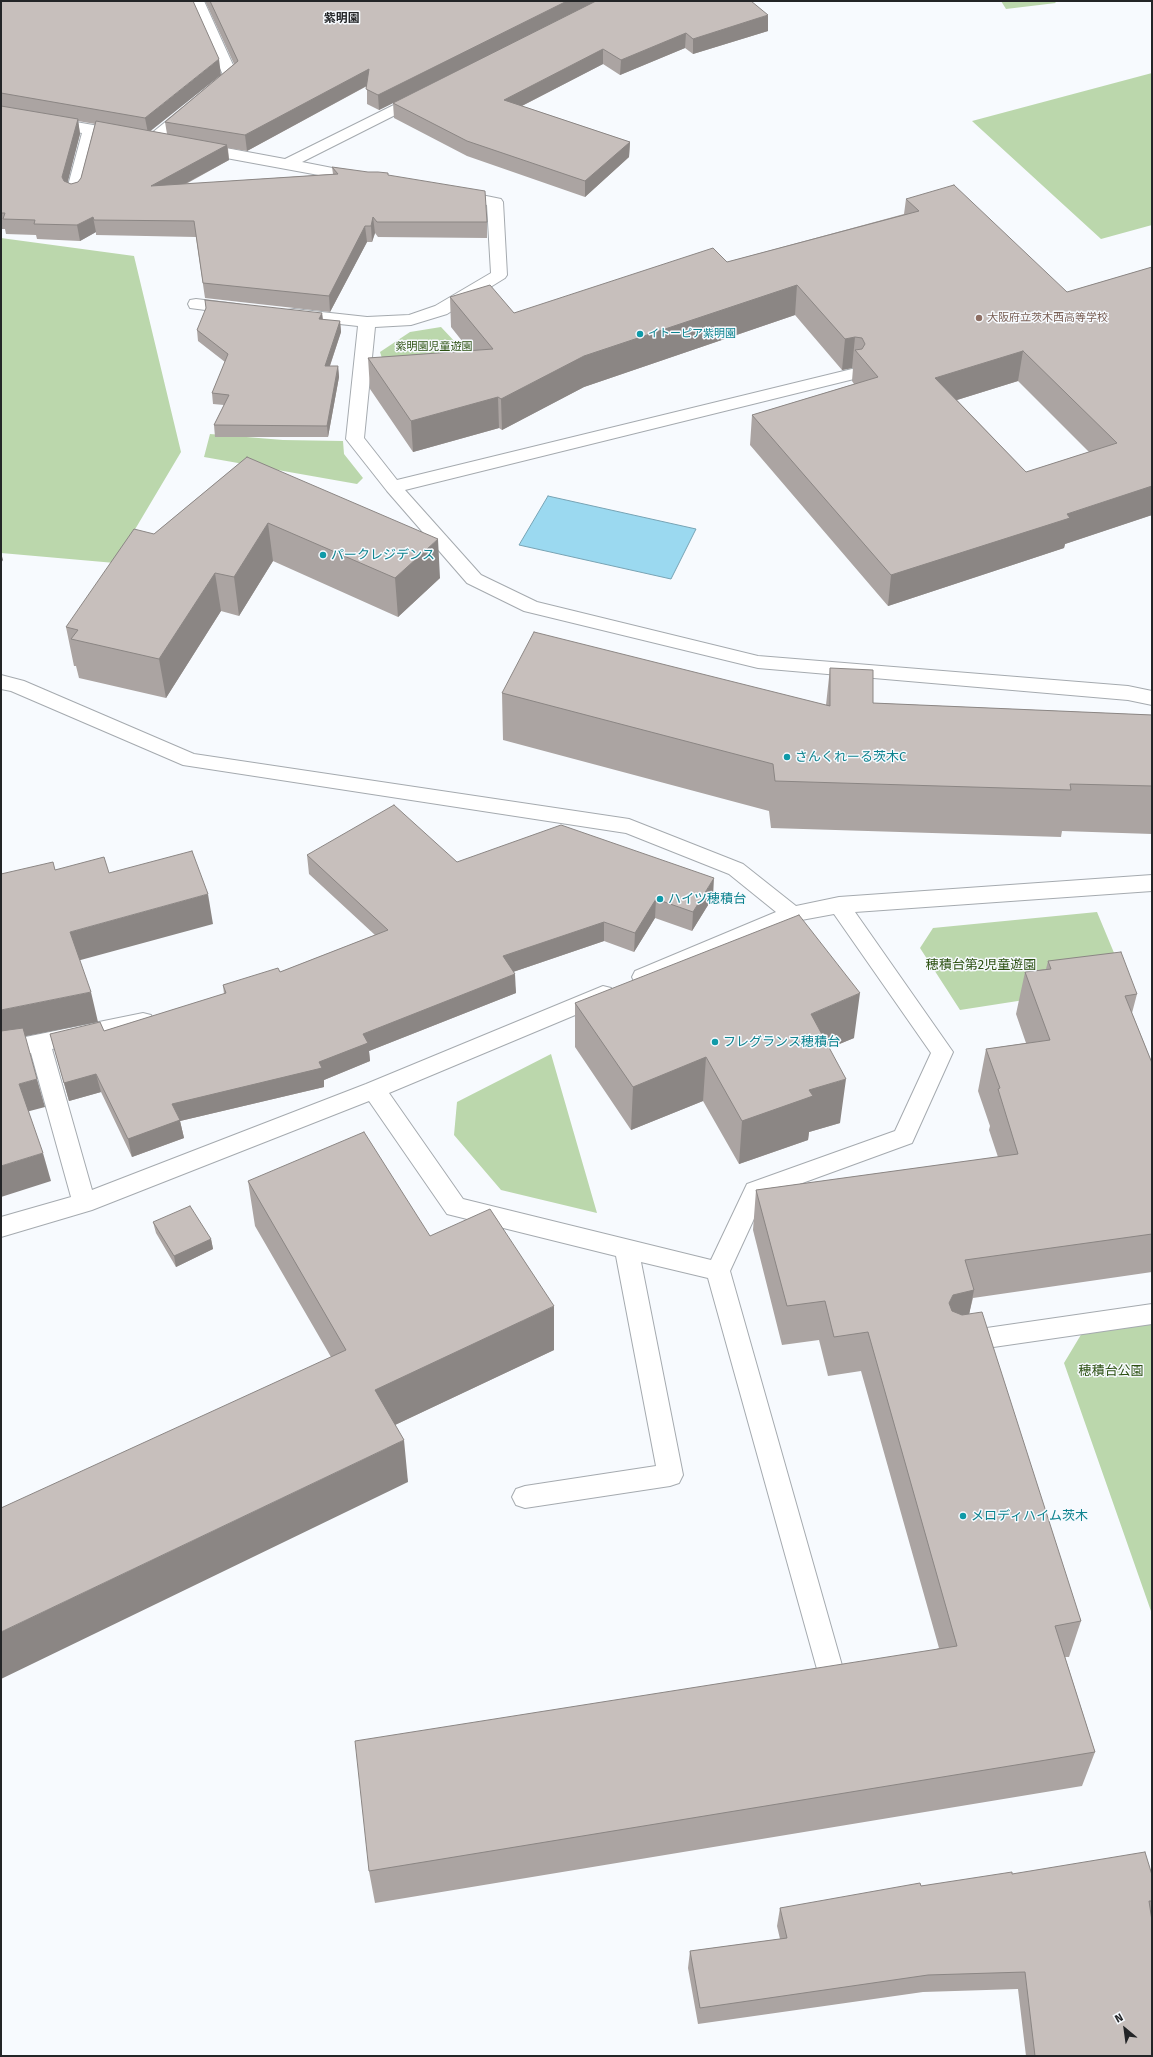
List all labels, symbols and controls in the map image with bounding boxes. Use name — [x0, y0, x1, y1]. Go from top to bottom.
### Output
district label: 紫明園 — [324, 12, 360, 26]
place label: 大阪府立茨木西高等学校 — [987, 311, 1108, 325]
marker: 大阪府立茨木西高等学校 — [974, 313, 984, 323]
place label: イトーピア紫明園 — [648, 327, 736, 341]
marker: イトーピア紫明園 — [635, 329, 645, 339]
park label: 紫明園児童遊園 — [396, 340, 472, 354]
place label: パークレジデンス — [331, 547, 435, 563]
marker: パークレジデンス — [318, 550, 328, 560]
place label: さんくれーる茨木C — [795, 749, 906, 765]
marker: さんくれーる茨木C — [782, 752, 792, 762]
place label: ハイツ穂積台 — [668, 891, 746, 907]
marker: ハイツ穂積台 — [655, 894, 665, 904]
park label: 穂積台第2児童遊園 — [926, 957, 1036, 973]
place label: フレグランス穂積台 — [723, 1034, 840, 1050]
marker: フレグランス穂積台 — [710, 1037, 720, 1047]
park label: 穂積台公園 — [1079, 1363, 1143, 1379]
place label: メロディハイム茨木 — [971, 1508, 1088, 1524]
marker: メロディハイム茨木 — [958, 1511, 968, 1521]
north arrow — [1105, 2009, 1145, 2049]
text: N — [1113, 2011, 1125, 2026]

